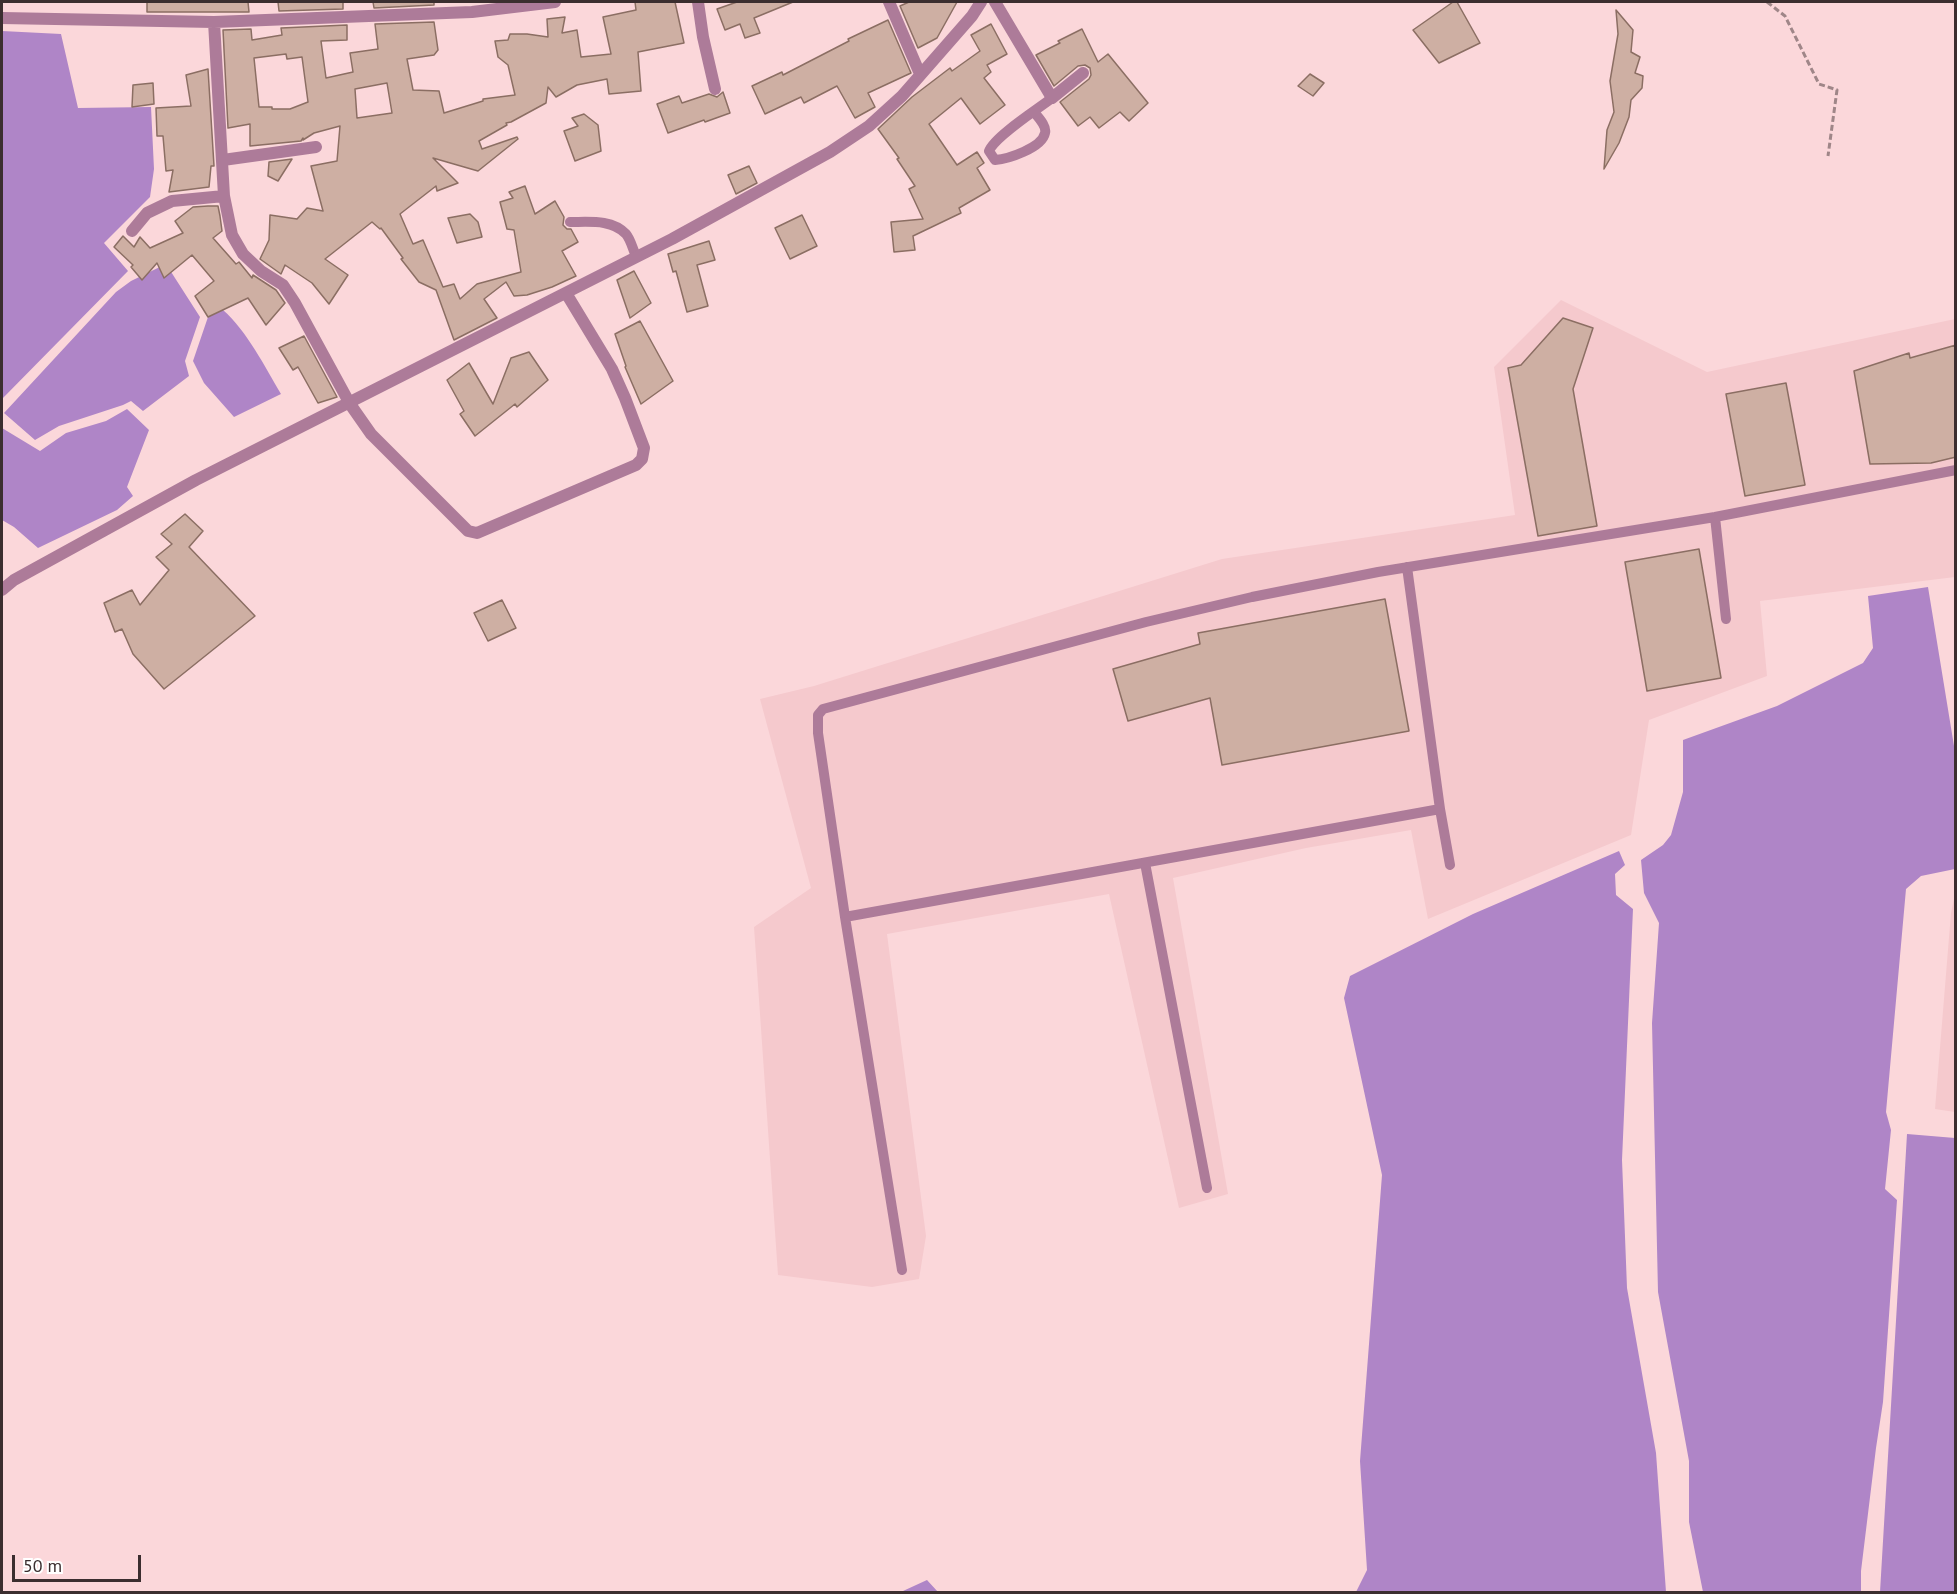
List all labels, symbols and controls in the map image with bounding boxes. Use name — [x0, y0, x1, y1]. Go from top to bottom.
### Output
scale bar — [15, 1543, 144, 1581]
text: 50 m — [23, 1554, 62, 1577]

